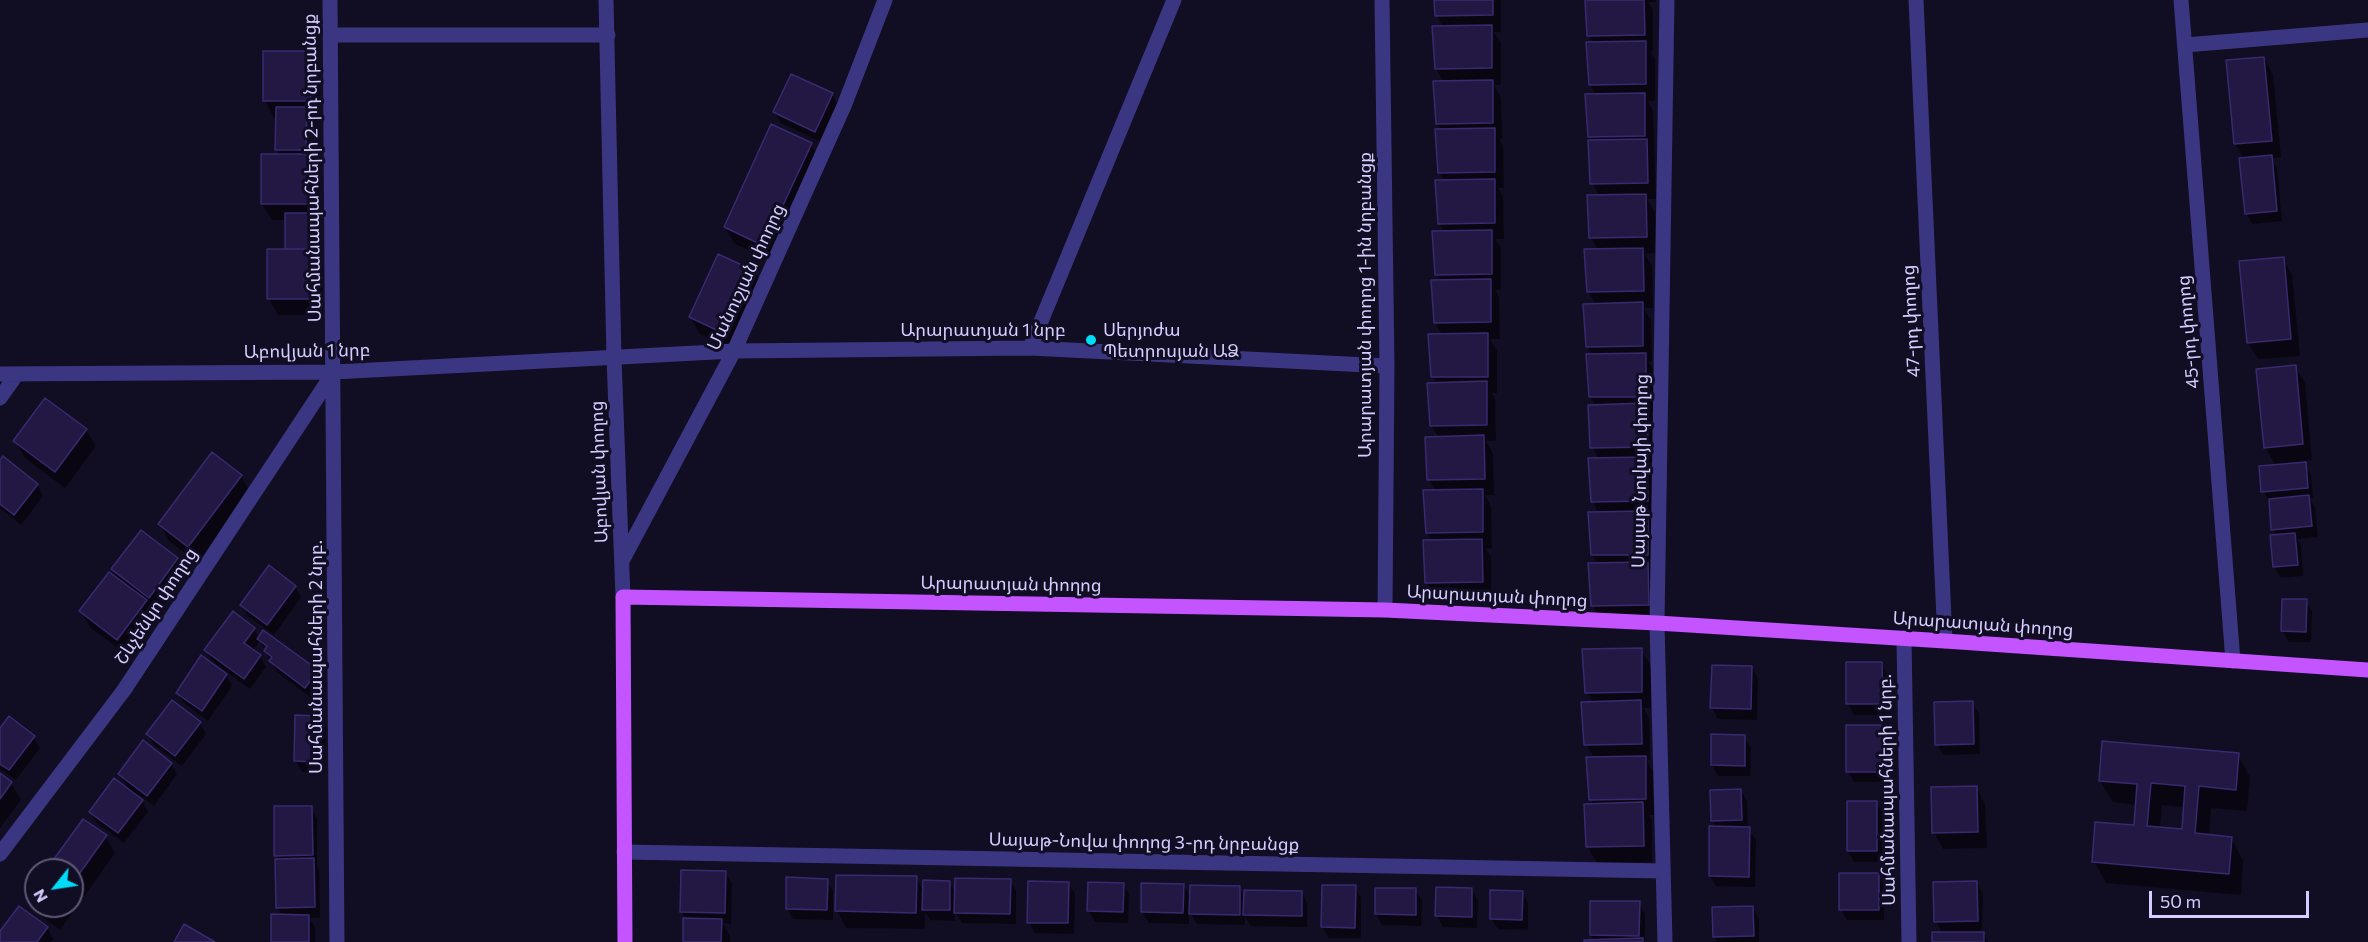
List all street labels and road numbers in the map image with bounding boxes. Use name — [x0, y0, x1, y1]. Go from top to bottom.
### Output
street label: Սահմանապահների 2-րդ նրբանցք — [299, 14, 325, 322]
street label: Արարատյան փողոց 1-ին նրբանցք — [1354, 152, 1376, 458]
street label: Մանուշյան փողոց — [702, 200, 790, 354]
street label: 47-րդ փողոց — [1897, 264, 1925, 378]
street label: 45-րդ փողոց — [2172, 274, 2204, 390]
street label: Արարատյան 1 նրբ — [900, 319, 1066, 341]
street label: Աբովյան 1 նրբ — [243, 339, 371, 363]
street label: Սայաթ Նովայի փողոց — [1628, 374, 1652, 568]
street label: Աբովյան փողոց — [586, 400, 612, 544]
street label: Սահմանապահների 2 նրբ. — [305, 540, 327, 774]
street label: Շևչենկո փողոց — [110, 543, 202, 669]
street label: Արարատյան փողոց — [920, 572, 1102, 596]
street label: Արարատյան փողոց — [1406, 580, 1588, 612]
street label: Արարատյան փողոց — [1892, 607, 2074, 641]
street label: Սահմանապահների 1 նրբ. — [1874, 674, 1900, 906]
street label: Սայաթ-Նովա փողոց 3-րդ նրբանցք — [988, 828, 1300, 856]

